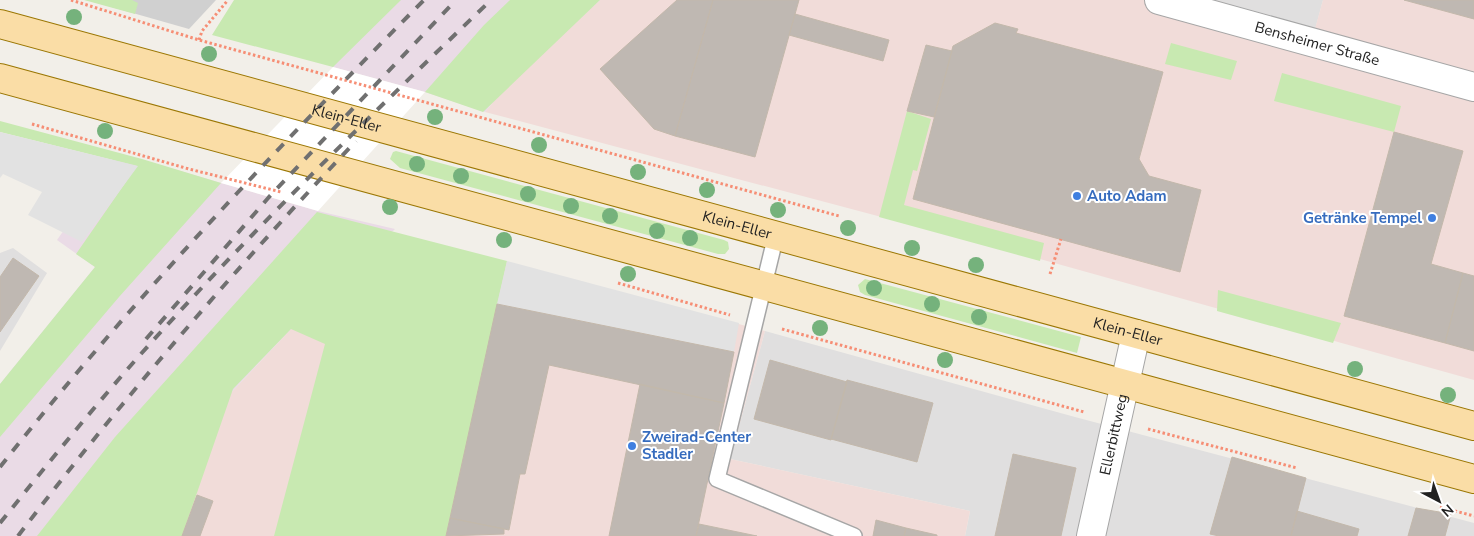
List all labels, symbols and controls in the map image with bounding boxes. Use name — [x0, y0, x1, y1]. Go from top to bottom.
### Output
street label: Bensheimer Straße — [1252, 17, 1382, 70]
street label: Klein-Eller — [309, 99, 384, 138]
place label: Auto Adam — [1087, 186, 1167, 206]
marker: Auto Adam — [1071, 190, 1083, 202]
street label: Klein-Eller — [700, 206, 775, 244]
place label: Getränke Tempel — [1303, 208, 1422, 228]
marker: Getränke Tempel — [1426, 212, 1438, 224]
street label: Klein-Eller — [1091, 313, 1165, 351]
street label: Ellerbittweg — [1095, 392, 1132, 477]
place label: Zweirad-Center Stadler — [642, 427, 751, 464]
marker: Zweirad-Center Stadler — [626, 440, 638, 452]
north arrow — [1414, 476, 1464, 526]
text: N — [1437, 500, 1457, 521]

